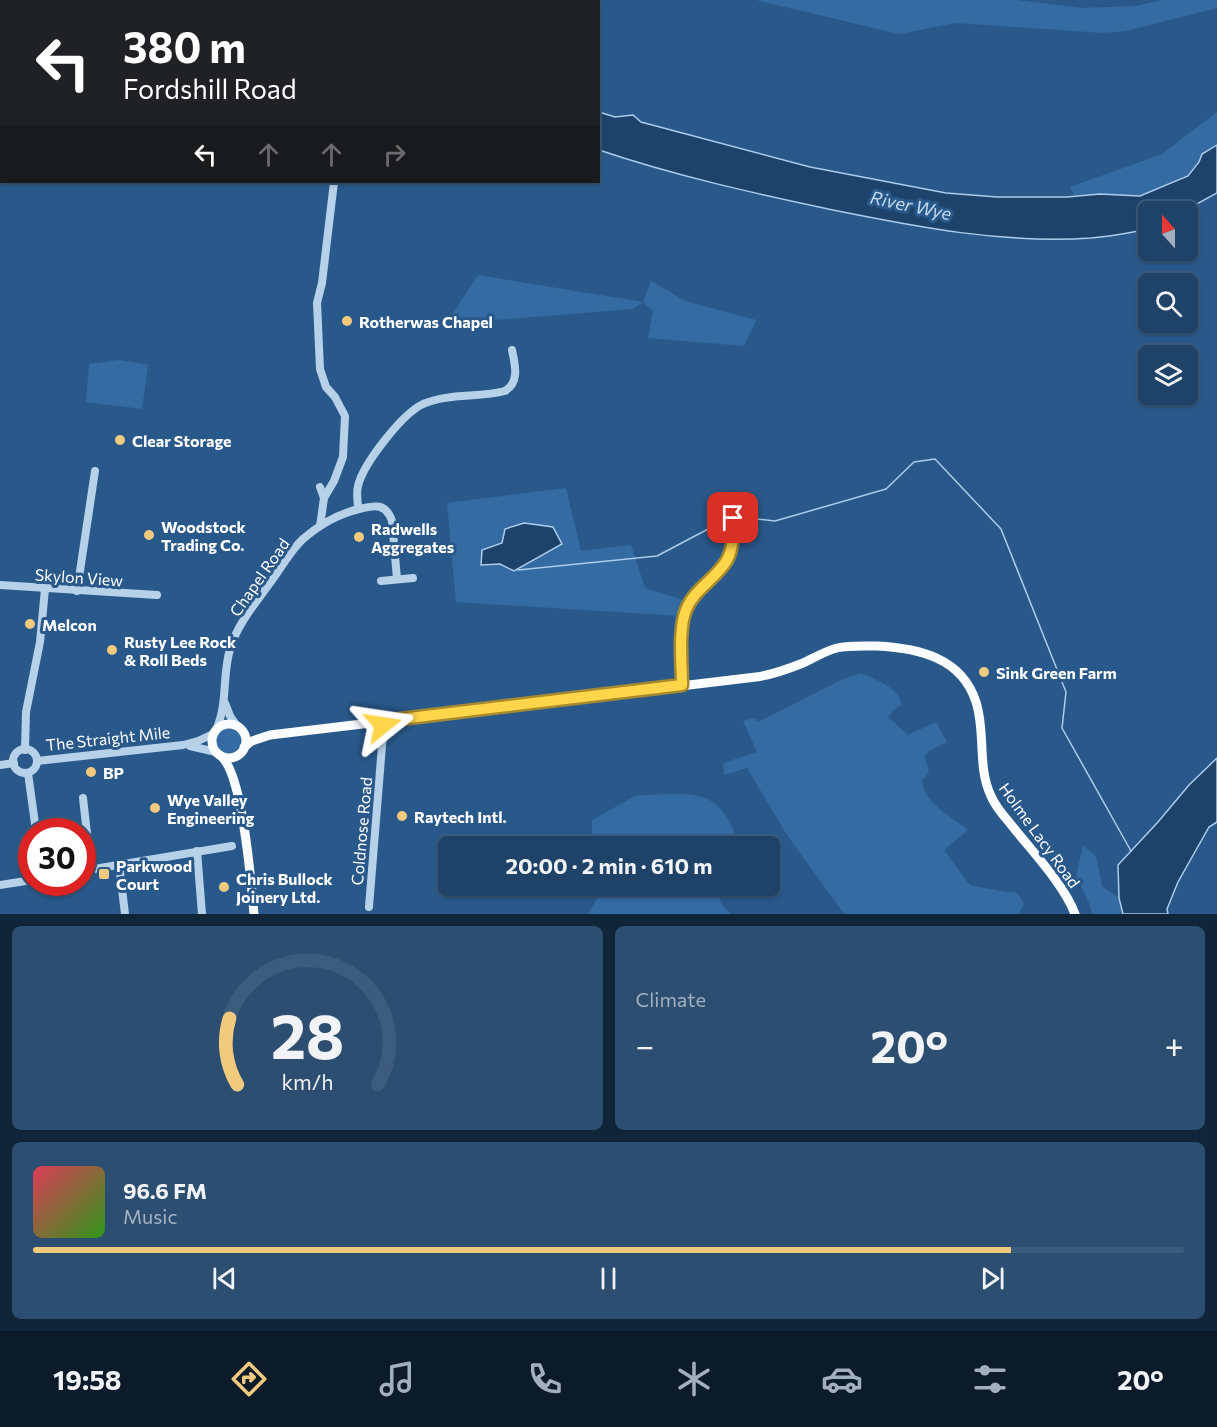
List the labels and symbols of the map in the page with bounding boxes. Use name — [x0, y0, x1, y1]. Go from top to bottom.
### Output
water label: River Wye — [868, 186, 954, 224]
north arrow — [1138, 201, 1198, 261]
place label: Rotherwas Chapel — [359, 312, 493, 331]
marker: Rotherwas Chapel — [340, 314, 354, 328]
place label: Clear Storage — [132, 431, 231, 450]
marker: Clear Storage — [113, 433, 127, 447]
pin — [707, 492, 758, 543]
place label: Woodstock Trading Co. — [161, 517, 246, 554]
place label: Radwells Aggregates — [371, 519, 454, 556]
marker: Woodstock Trading Co. — [142, 528, 156, 542]
marker: Radwells Aggregates — [352, 530, 366, 544]
street label: Chapel Road — [225, 534, 293, 620]
street label: Skylon View — [34, 564, 124, 590]
place label: Melcon — [42, 615, 97, 634]
marker: Melcon — [23, 617, 37, 631]
place label: Rusty Lee Rock & Roll Beds — [124, 632, 237, 669]
marker: Rusty Lee Rock & Roll Beds — [105, 643, 119, 657]
place label: Sink Green Farm — [996, 663, 1117, 682]
marker: Sink Green Farm — [977, 665, 991, 679]
position arrow — [351, 693, 415, 757]
street label: The Straight Mile — [45, 722, 171, 754]
place label: BP — [103, 763, 124, 782]
marker: BP — [84, 765, 98, 779]
street label: Coldnose Road — [347, 776, 375, 886]
street label: Holme Lacy Road — [996, 779, 1084, 891]
place label: Wye Valley Engineering — [167, 790, 254, 827]
marker: Wye Valley Engineering — [148, 801, 162, 815]
place label: Raytech Intl. — [414, 807, 507, 826]
marker: Raytech Intl. — [395, 809, 409, 823]
speed limit sign: 30 — [18, 818, 96, 896]
place label: Parkwood Court — [116, 856, 192, 893]
marker: Parkwood Court — [97, 867, 111, 881]
place label: Chris Bullock Joinery Ltd. — [236, 869, 334, 906]
marker: Chris Bullock Joinery Ltd. — [217, 880, 231, 894]

